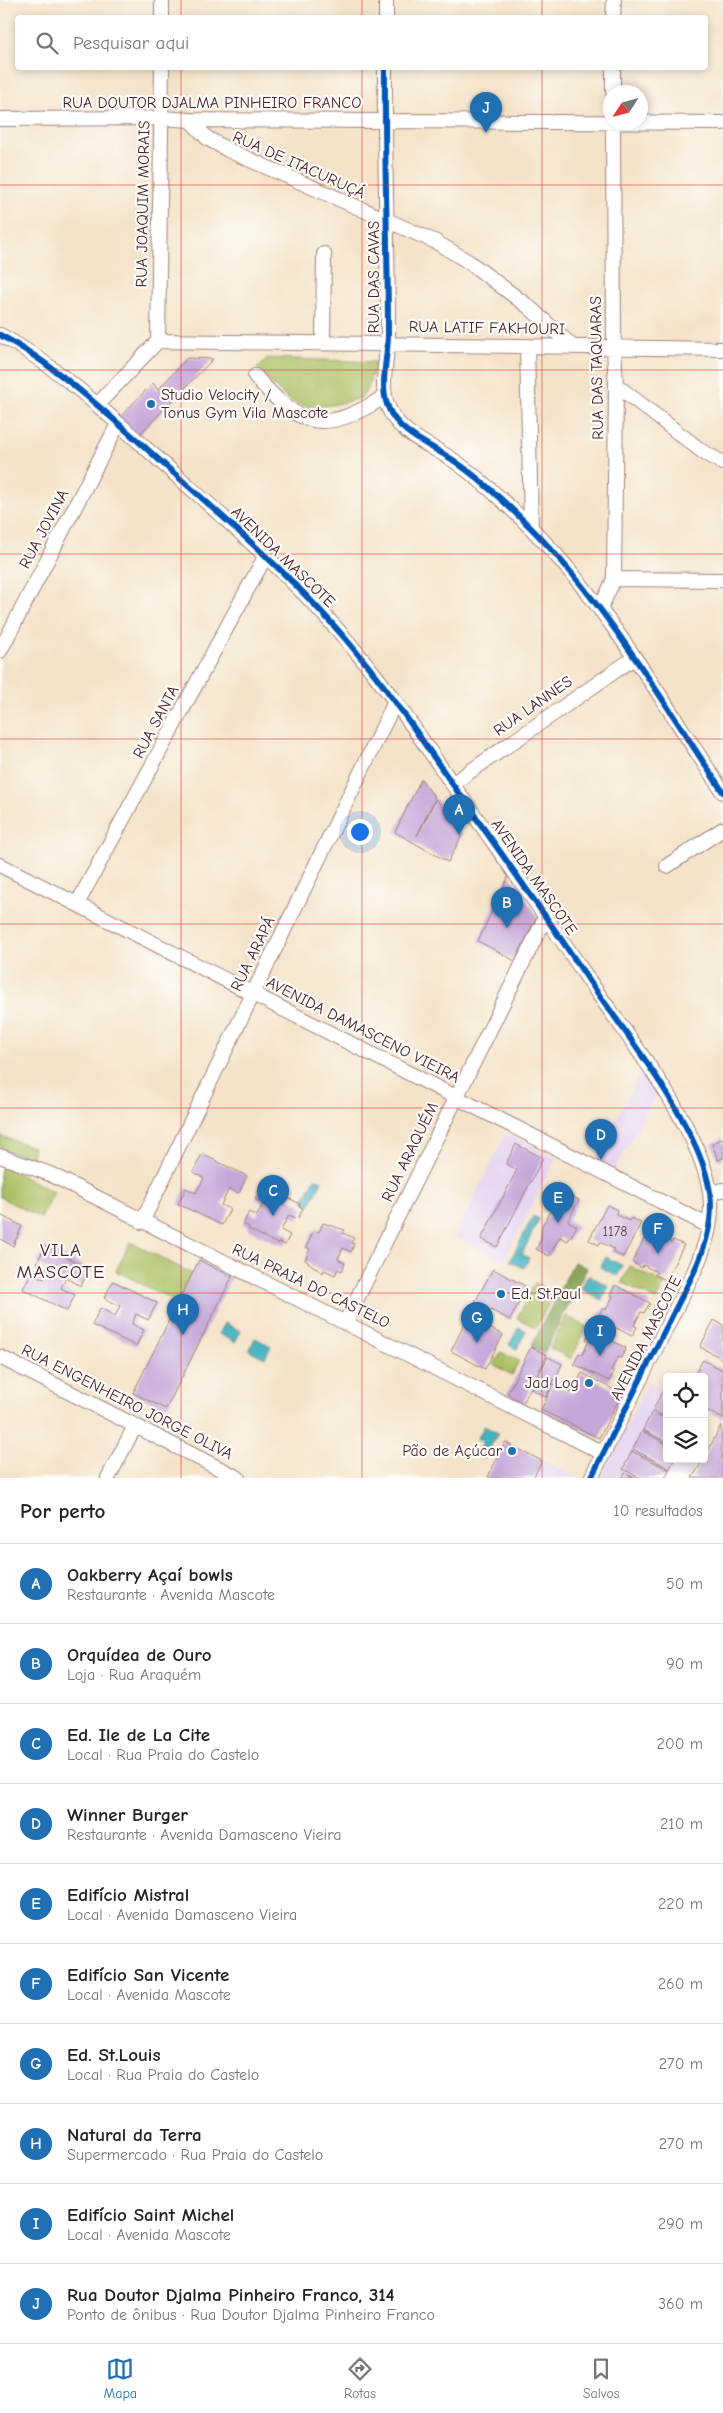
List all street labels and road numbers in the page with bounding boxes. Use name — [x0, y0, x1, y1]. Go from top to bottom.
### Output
street label: RUA DOUTOR DJALMA PINHEIRO FRANCO — [63, 94, 361, 112]
street label: RUA JOAQUIM MORAIS — [133, 120, 153, 288]
street label: RUA DE ITACURUÇÁ — [230, 127, 368, 202]
street label: RUA DAS CAVAS — [365, 221, 383, 333]
street label: RUA DAS TAQUARAS — [587, 296, 607, 440]
street label: RUA LATIF FAKHOURI — [409, 318, 565, 338]
street label: RUA JOVINA — [16, 486, 72, 572]
street label: AVENIDA MASCOTE — [227, 503, 339, 611]
street label: RUA LANNES — [490, 672, 576, 740]
street label: RUA SANTA — [129, 682, 183, 762]
street label: AVENIDA MASCOTE — [487, 816, 581, 939]
street label: RUA ARAPÁ — [226, 913, 279, 994]
street label: AVENIDA DAMASCENO VIEIRA — [263, 973, 463, 1087]
street label: RUA ARAQUÉM — [377, 1099, 442, 1205]
street label: RUA PRAIA DO CASTELO — [229, 1240, 393, 1332]
street label: AVENIDA MASCOTE — [607, 1272, 685, 1403]
street label: RUA ENGENHEIRO JORGE OLIVA — [18, 1341, 236, 1463]

